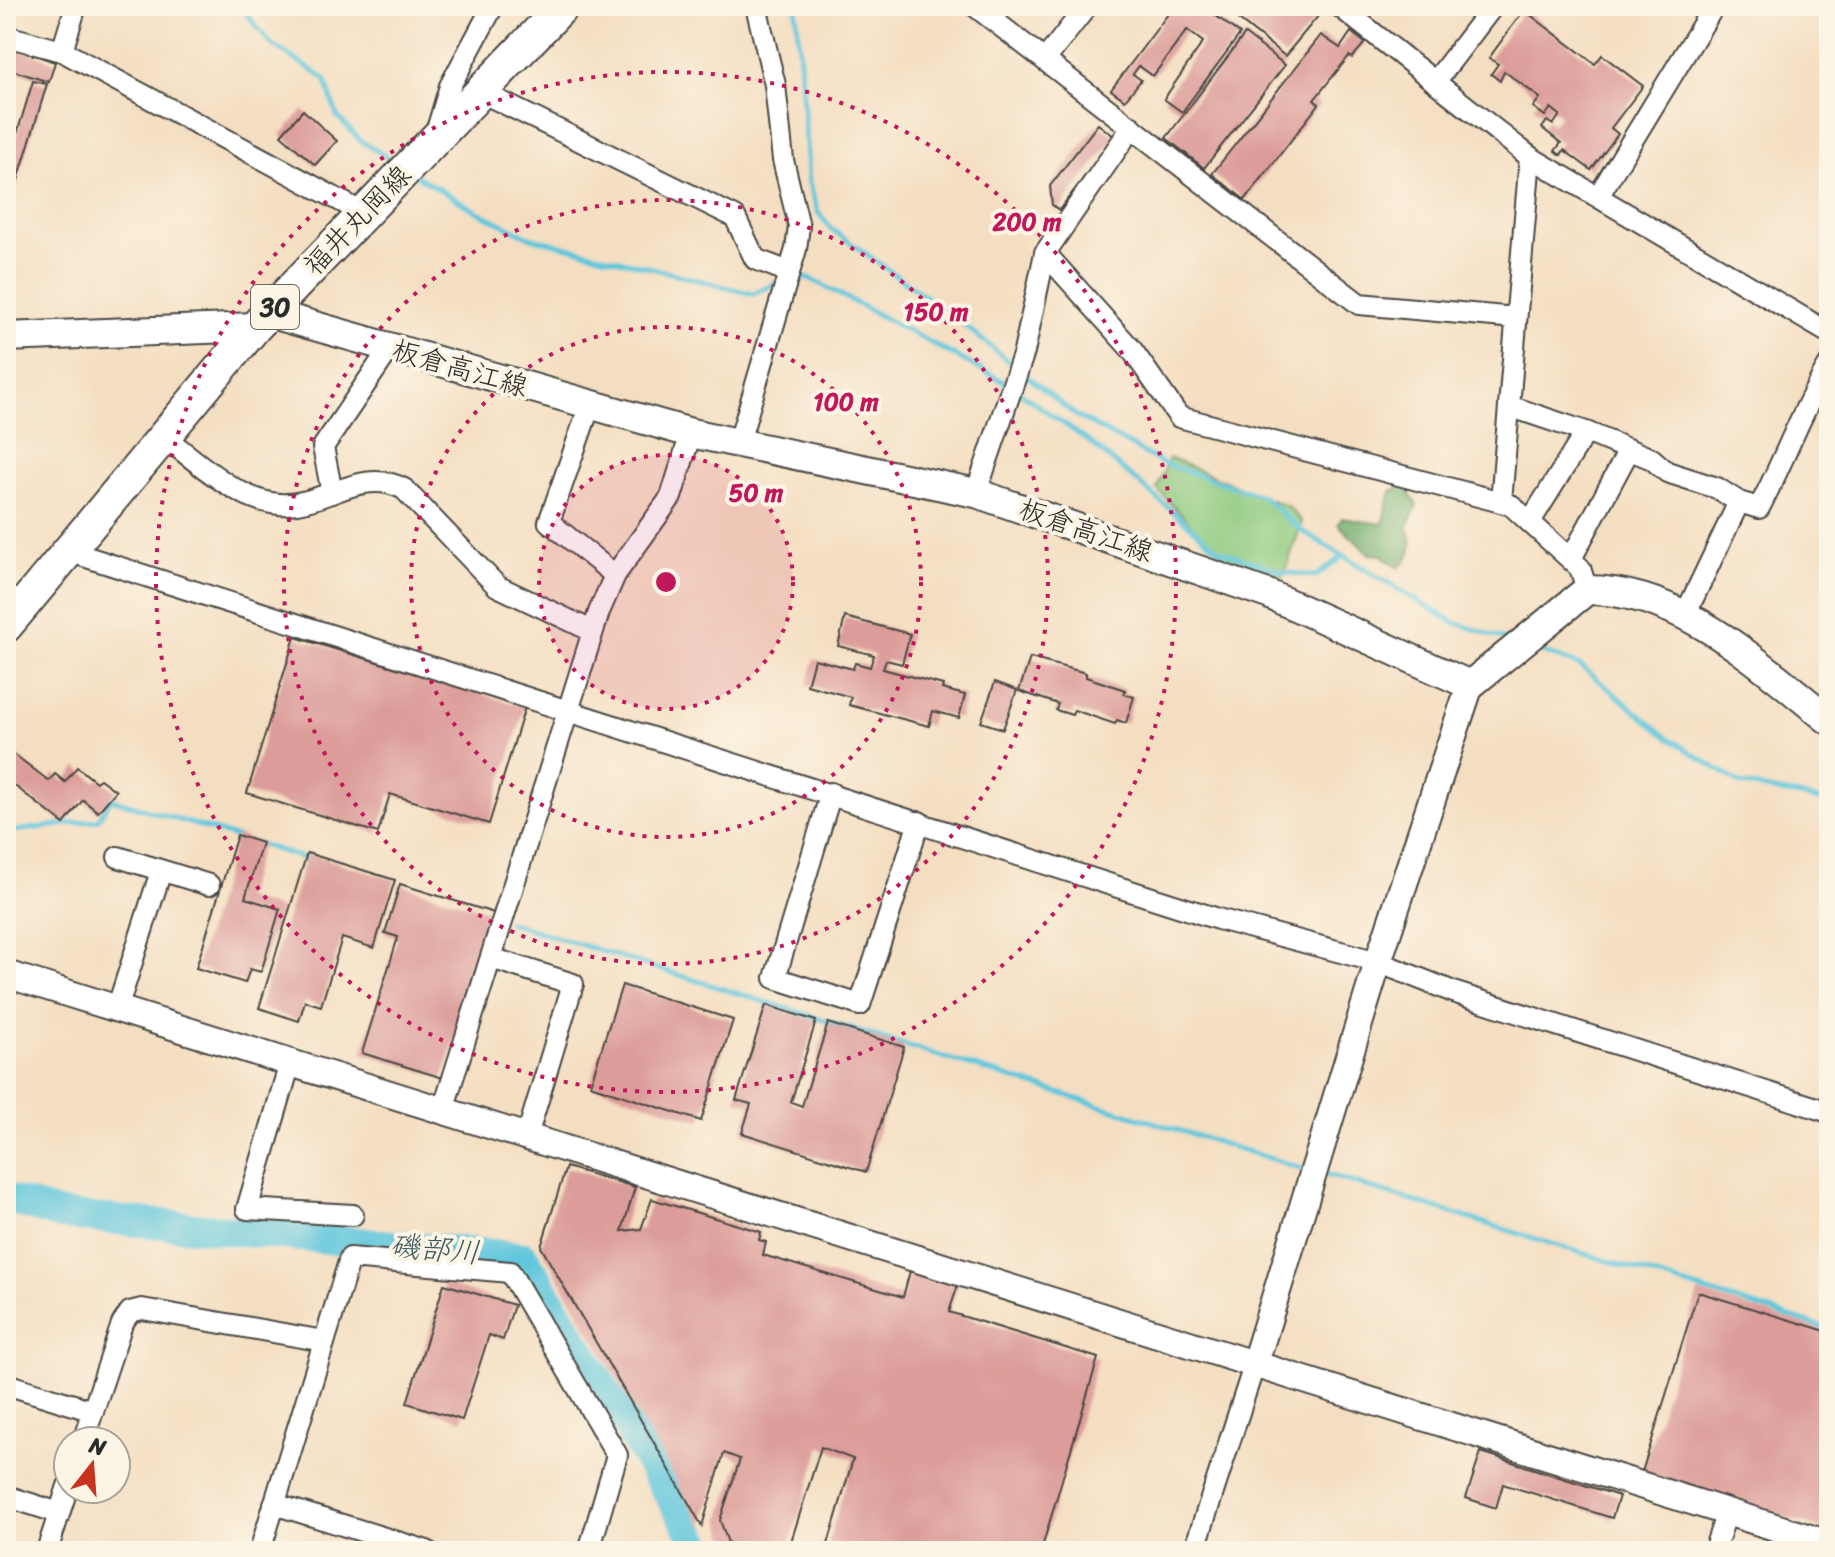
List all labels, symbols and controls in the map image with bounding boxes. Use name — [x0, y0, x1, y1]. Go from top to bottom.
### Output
street label: 福井丸岡線 — [291, 153, 423, 287]
text: 200 m — [992, 201, 1062, 243]
road number: 30 — [251, 285, 299, 329]
text: 150 m — [904, 291, 969, 333]
street label: 板倉高江線 — [386, 325, 534, 411]
text: 100 m — [813, 381, 879, 423]
text: 50 m — [729, 472, 784, 514]
street label: 板倉高江線 — [1012, 484, 1160, 576]
centre of rings — [652, 568, 680, 596]
water label: 磯部川 — [388, 1218, 482, 1280]
north arrow — [52, 1425, 132, 1505]
text: N — [84, 1425, 111, 1467]

